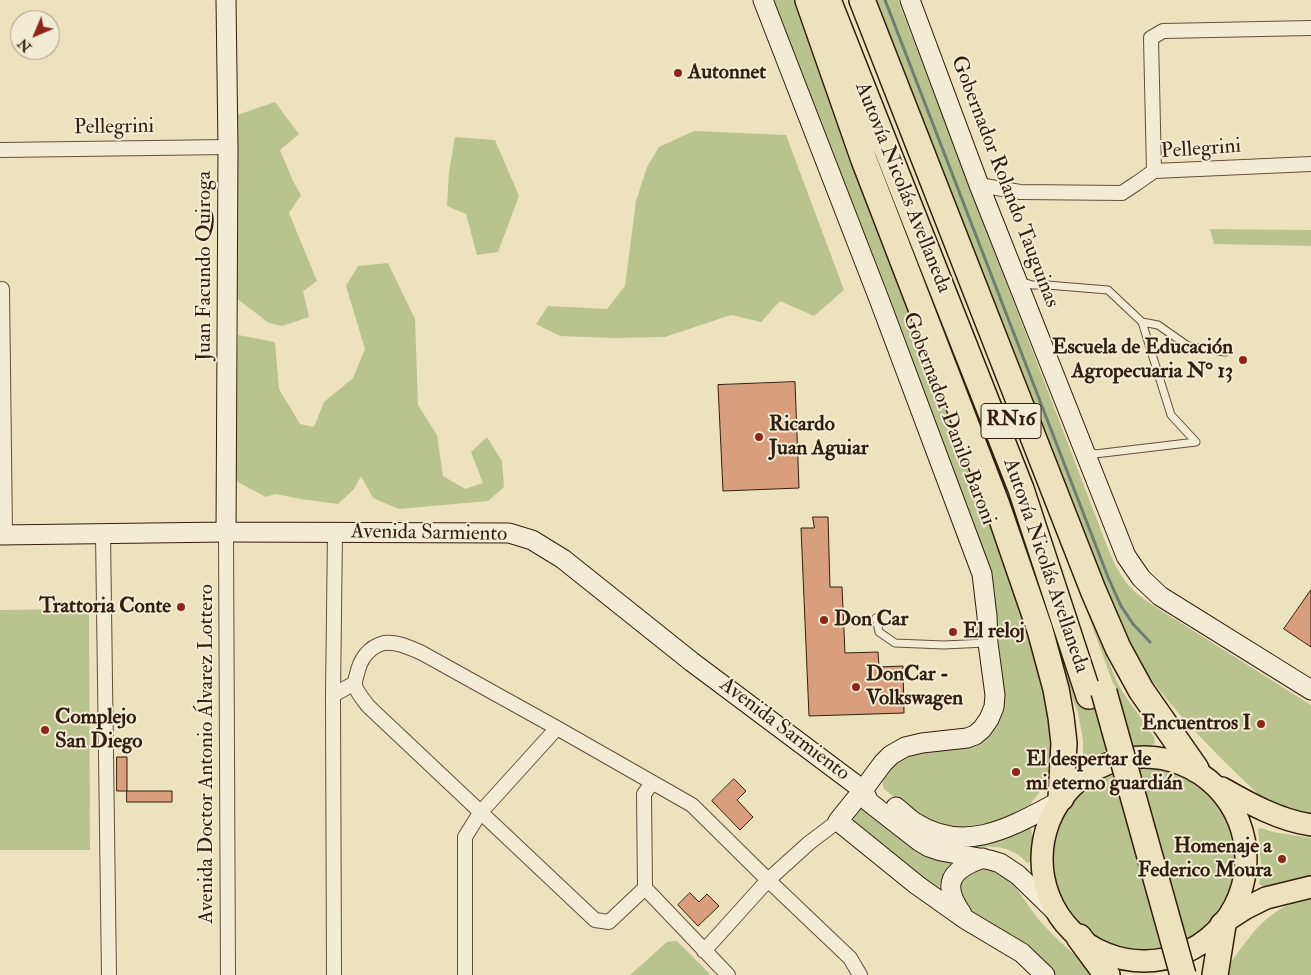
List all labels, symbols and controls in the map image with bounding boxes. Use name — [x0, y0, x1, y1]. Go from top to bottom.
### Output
north arrow — [10, 10, 60, 60]
text: N — [14, 35, 35, 56]
street label: Gobernador Rolando Tauguinas — [944, 53, 1064, 311]
place label: Autonnet — [688, 60, 766, 86]
marker: Autonnet — [672, 67, 684, 79]
street label: Autovía Nicolás Avellaneda — [848, 79, 956, 297]
street label: Pellegrini — [74, 115, 154, 141]
street label: Pellegrini — [1160, 135, 1242, 165]
street label: Juan Facundo Quiroga — [192, 171, 218, 361]
street label: Gobernador Danilo Baroni — [896, 309, 1000, 529]
place label: Escuela de Educación Agropecuaria N° 13 — [1052, 335, 1233, 385]
marker: Escuela de Educación Agropecuaria N° 13 — [1237, 354, 1249, 366]
road number: RN16 — [981, 404, 1041, 438]
place label: Ricardo Juan Aguiar — [769, 412, 869, 462]
marker: Ricardo Juan Aguiar — [753, 431, 765, 443]
street label: Autovía Nicolás Avellaneda — [996, 456, 1094, 676]
street label: Avenida Sarmiento — [351, 520, 507, 548]
street label: Avenida Doctor Antonio Álvarez Lottero — [194, 584, 220, 924]
place label: Trattoria Conte — [39, 594, 171, 620]
marker: Trattoria Conte — [175, 601, 187, 613]
place label: Don Car — [834, 607, 908, 633]
marker: Don Car — [818, 614, 830, 626]
place label: El reloj — [963, 619, 1025, 645]
marker: El reloj — [947, 626, 959, 638]
place label: DonCar - Volkswagen — [866, 662, 963, 712]
street label: Avenida Sarmiento — [714, 673, 854, 787]
marker: DonCar - Volkswagen — [850, 681, 862, 693]
place label: Complejo San Diego — [55, 705, 142, 755]
place label: Encuentros I — [1142, 711, 1251, 737]
marker: Encuentros I — [1255, 718, 1267, 730]
marker: Complejo San Diego — [39, 724, 51, 736]
place label: El despertar de mi eterno guardián — [1026, 747, 1183, 797]
marker: El despertar de mi eterno guardián — [1010, 766, 1022, 778]
place label: Homenaje a Federico Moura — [1138, 834, 1272, 884]
marker: Homenaje a Federico Moura — [1276, 853, 1288, 865]

